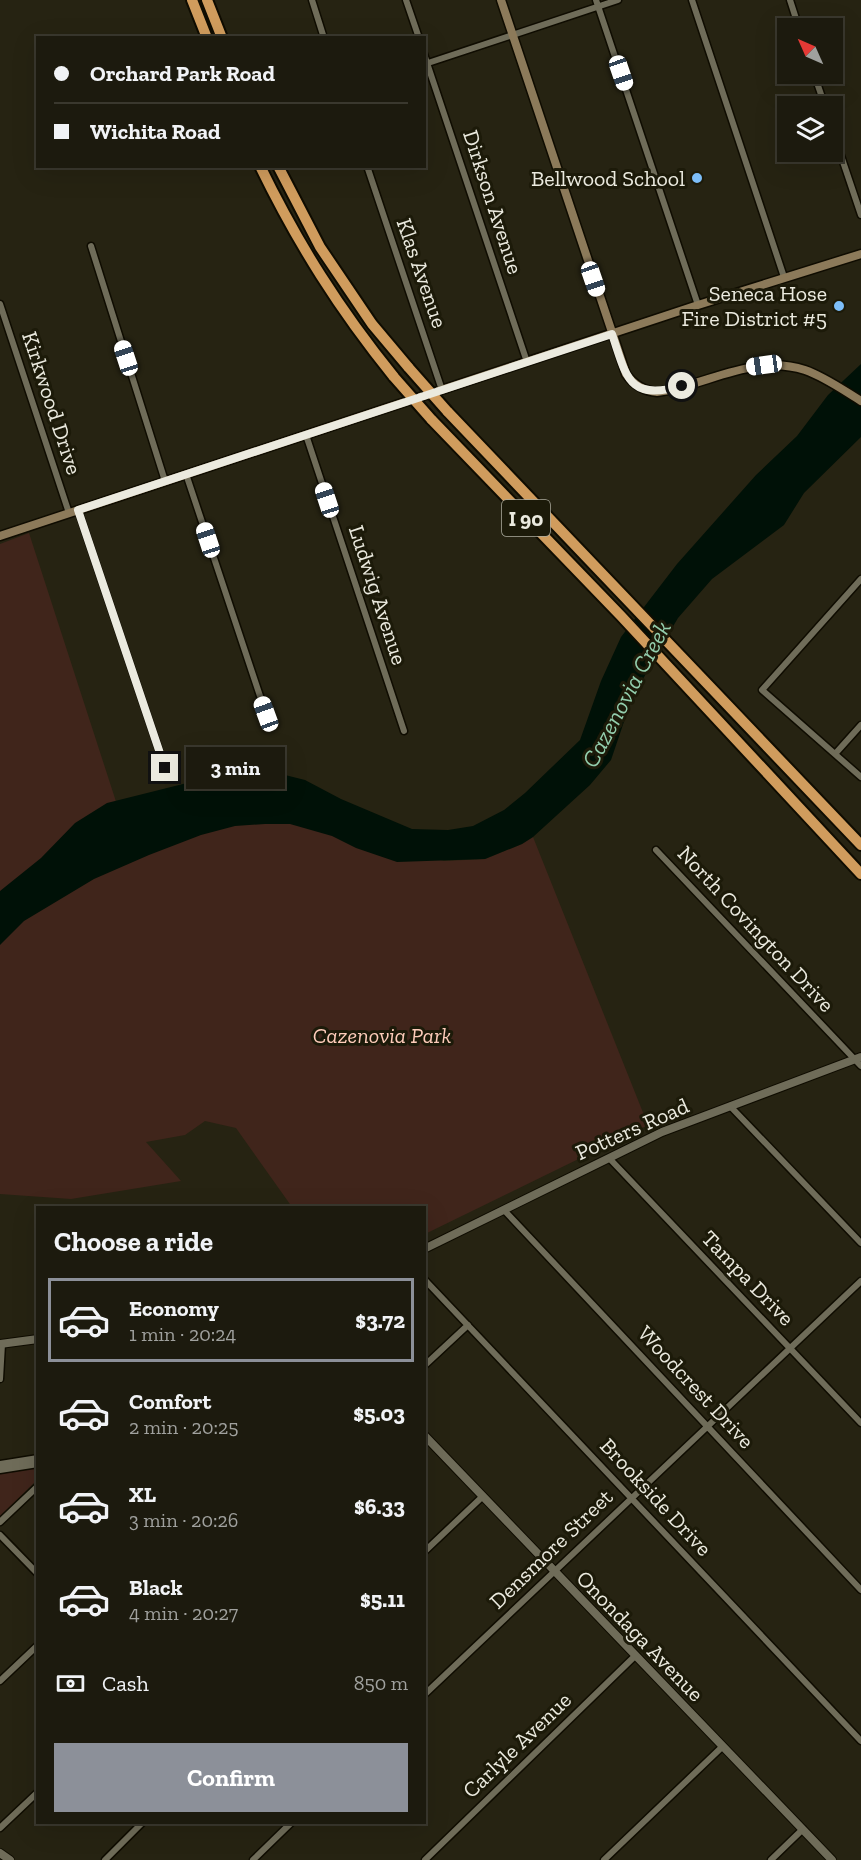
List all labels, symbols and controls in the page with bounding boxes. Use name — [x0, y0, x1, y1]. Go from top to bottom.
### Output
north arrow — [777, 18, 843, 84]
map controls — [777, 18, 843, 162]
car — [607, 53, 635, 93]
text: Orchard Park Road — [90, 60, 275, 87]
button: layers — [777, 96, 843, 162]
text: Wichita Road — [90, 118, 221, 145]
street label: Dirkson Avenue — [457, 127, 529, 277]
place label: Bellwood School — [531, 165, 685, 192]
marker: Bellwood School — [690, 171, 704, 185]
street label: Klas Avenue — [391, 215, 453, 331]
car — [579, 259, 607, 299]
place label: Seneca Hose Fire District #5 — [682, 280, 827, 332]
marker: Seneca Hose Fire District #5 — [832, 299, 846, 313]
street label: Kirkwood Drive — [16, 328, 88, 478]
car — [112, 338, 140, 378]
car — [745, 354, 783, 376]
route start — [668, 372, 695, 399]
car — [313, 480, 341, 520]
road number: I 90 — [502, 500, 550, 536]
car — [194, 520, 222, 560]
street label: Ludwig Avenue — [343, 522, 413, 668]
water label: Cazenovia Creek — [575, 615, 677, 772]
car — [251, 694, 281, 734]
callout: 3 min — [186, 747, 285, 789]
route end — [151, 754, 178, 781]
text: 3 min — [211, 756, 260, 780]
street label: North Covington Drive — [672, 840, 840, 1018]
park label: Cazenovia Park — [313, 1022, 451, 1049]
street label: Potters Road — [571, 1092, 693, 1166]
street label: Tampa Drive — [696, 1225, 800, 1331]
text: Choose a ride — [54, 1226, 213, 1258]
icon: car — [57, 1293, 111, 1347]
text: Economy — [129, 1295, 219, 1322]
text: $3.72 — [355, 1307, 405, 1334]
street label: Woodcrest Drive — [632, 1320, 760, 1454]
text: 1 min · 20:24 — [129, 1322, 236, 1346]
icon: car — [57, 1386, 111, 1440]
text: Comfort — [129, 1388, 211, 1415]
text: $5.03 — [353, 1400, 405, 1427]
text: 2 min · 20:25 — [129, 1415, 238, 1439]
street label: Brookside Drive — [594, 1432, 718, 1562]
icon: car — [57, 1479, 111, 1533]
text: XL — [129, 1481, 156, 1508]
street label: Densmore Street — [484, 1483, 619, 1615]
text: $6.33 — [354, 1493, 405, 1520]
text: 3 min · 20:26 — [129, 1508, 238, 1532]
street label: Onondaga Avenue — [571, 1565, 709, 1707]
icon: car — [57, 1572, 111, 1626]
text: Black — [129, 1574, 183, 1601]
text: $5.11 — [360, 1586, 405, 1613]
text: 4 min · 20:27 — [129, 1601, 238, 1625]
icon: cash — [54, 1667, 87, 1700]
text: Cash — [102, 1670, 149, 1697]
text: 850 m — [354, 1671, 408, 1695]
street label: Carlyle Avenue — [457, 1686, 577, 1804]
button: Confirm — [54, 1743, 408, 1812]

